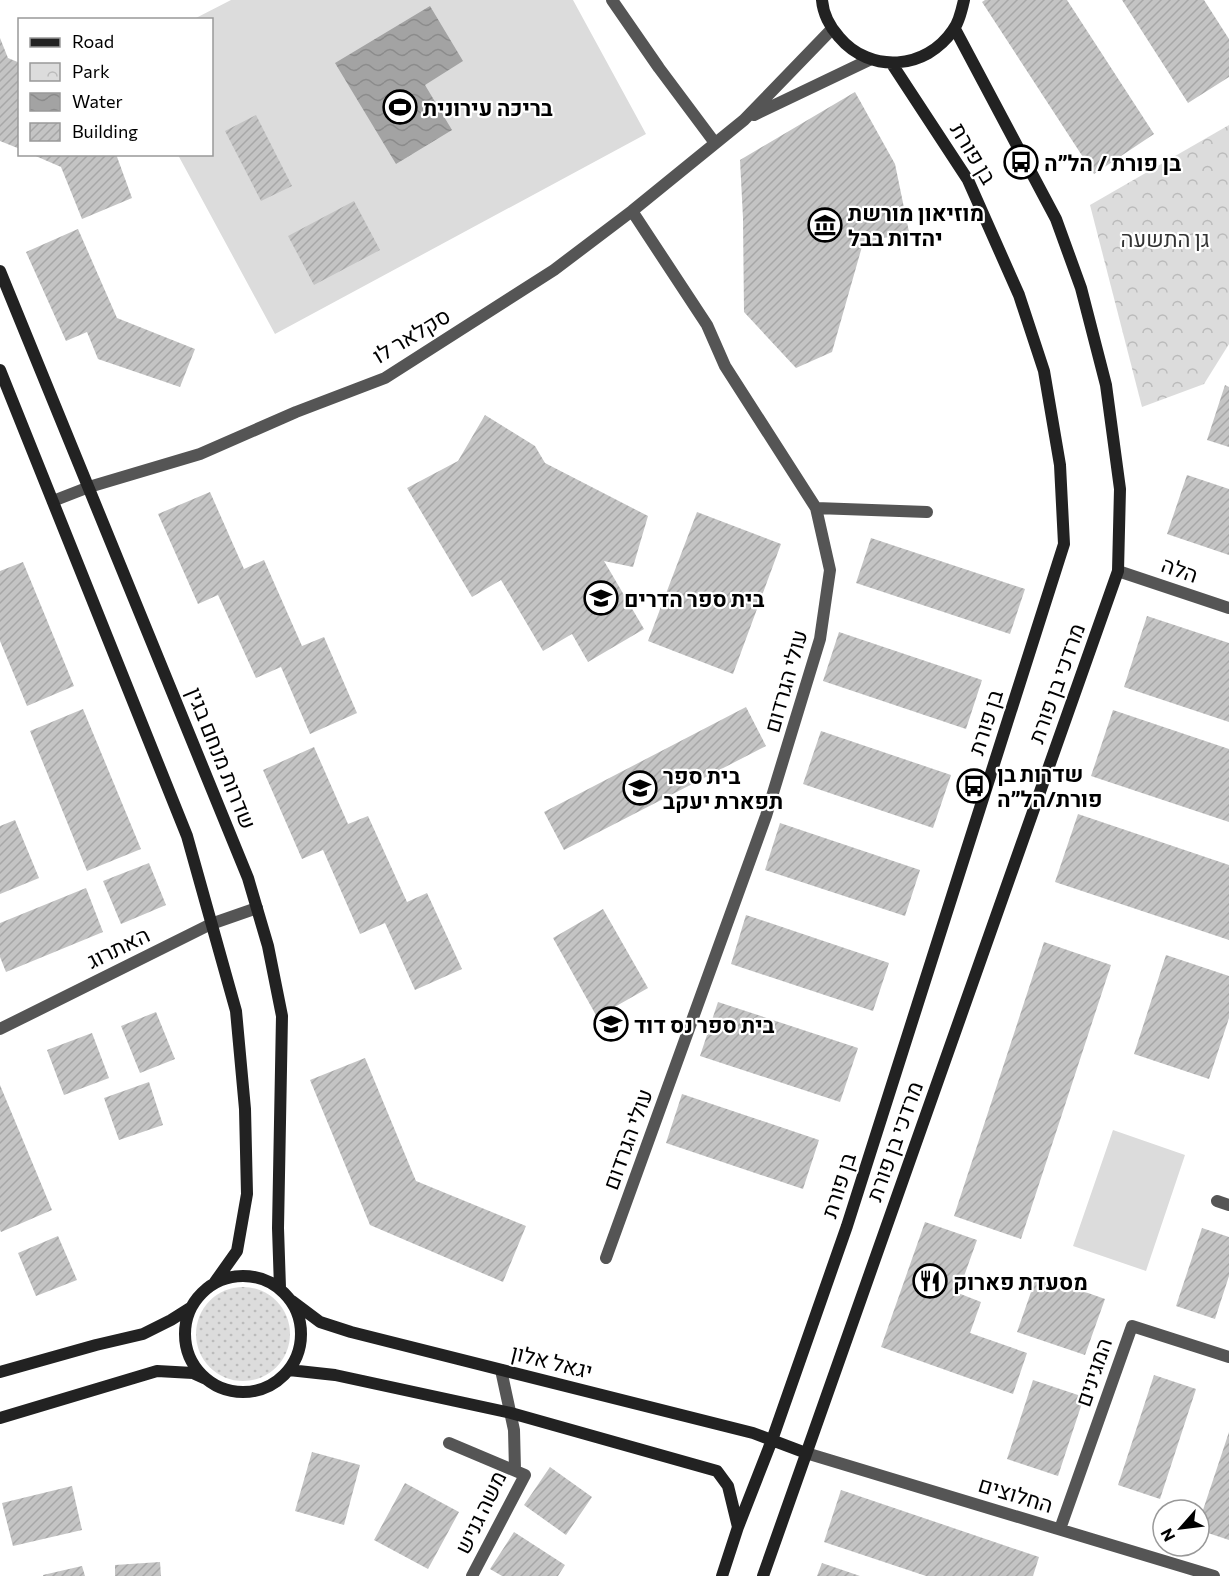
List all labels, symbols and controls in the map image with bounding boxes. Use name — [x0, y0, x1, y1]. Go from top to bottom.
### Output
legend — [18, 18, 213, 156]
text: Road — [72, 30, 114, 52]
text: Park — [72, 60, 110, 82]
sports icon: בריכה עירונית — [382, 89, 418, 125]
text: Water — [72, 90, 123, 112]
place label: בריכה עירונית — [423, 94, 553, 121]
street label: בן פורת — [945, 117, 1003, 189]
text: Building — [72, 120, 138, 142]
bus stop icon: בן פורת / הל״ה — [1003, 144, 1039, 180]
place label: בן פורת / הל״ה — [1044, 149, 1181, 176]
place label: מוזיאון מורשת יהדות בבל — [848, 199, 984, 251]
museum icon: מוזיאון מורשת יהדות בבל — [807, 207, 843, 243]
park label: גן התשעה — [1121, 225, 1209, 252]
street label: סקלאר לו — [367, 301, 455, 369]
street label: הלה — [1158, 550, 1202, 588]
school or university icon: בית ספר הדרים — [583, 580, 619, 616]
place label: בית ספר הדרים — [624, 585, 765, 612]
street label: מרדכי בן פורת — [1022, 619, 1090, 747]
street label: עולי הגרדום — [757, 627, 813, 735]
street label: שדרות מנחם בגין — [181, 683, 263, 833]
street label: בן פורת — [962, 686, 1008, 758]
place label: שדרות בן פורת/הל״ה — [997, 760, 1103, 812]
place label: בית ספר תפארת יעקב — [663, 762, 783, 814]
bus stop icon: שדרות בן פורת/הל״ה — [956, 768, 992, 804]
school or university icon: בית ספר תפארת יעקב — [622, 770, 658, 806]
street label: האתרוג — [82, 920, 154, 974]
school or university icon: בית ספר נס דוד — [593, 1006, 629, 1042]
place label: בית ספר נס דוד — [634, 1011, 775, 1038]
street label: מרדכי בן פורת — [860, 1077, 928, 1205]
street label: עולי הגרדום — [596, 1085, 658, 1193]
street label: בן פורת — [815, 1149, 861, 1221]
restaurant icon: מסעדת פארוק — [912, 1263, 948, 1299]
place label: מסעדת פארוק — [953, 1268, 1088, 1295]
street label: המגינים — [1069, 1334, 1117, 1410]
street label: יגאל אלון — [508, 1338, 596, 1384]
street label: משה גניש — [448, 1466, 512, 1558]
street label: החלוצים — [975, 1470, 1057, 1518]
north arrow — [1151, 1498, 1211, 1558]
text: N — [1156, 1526, 1179, 1545]

